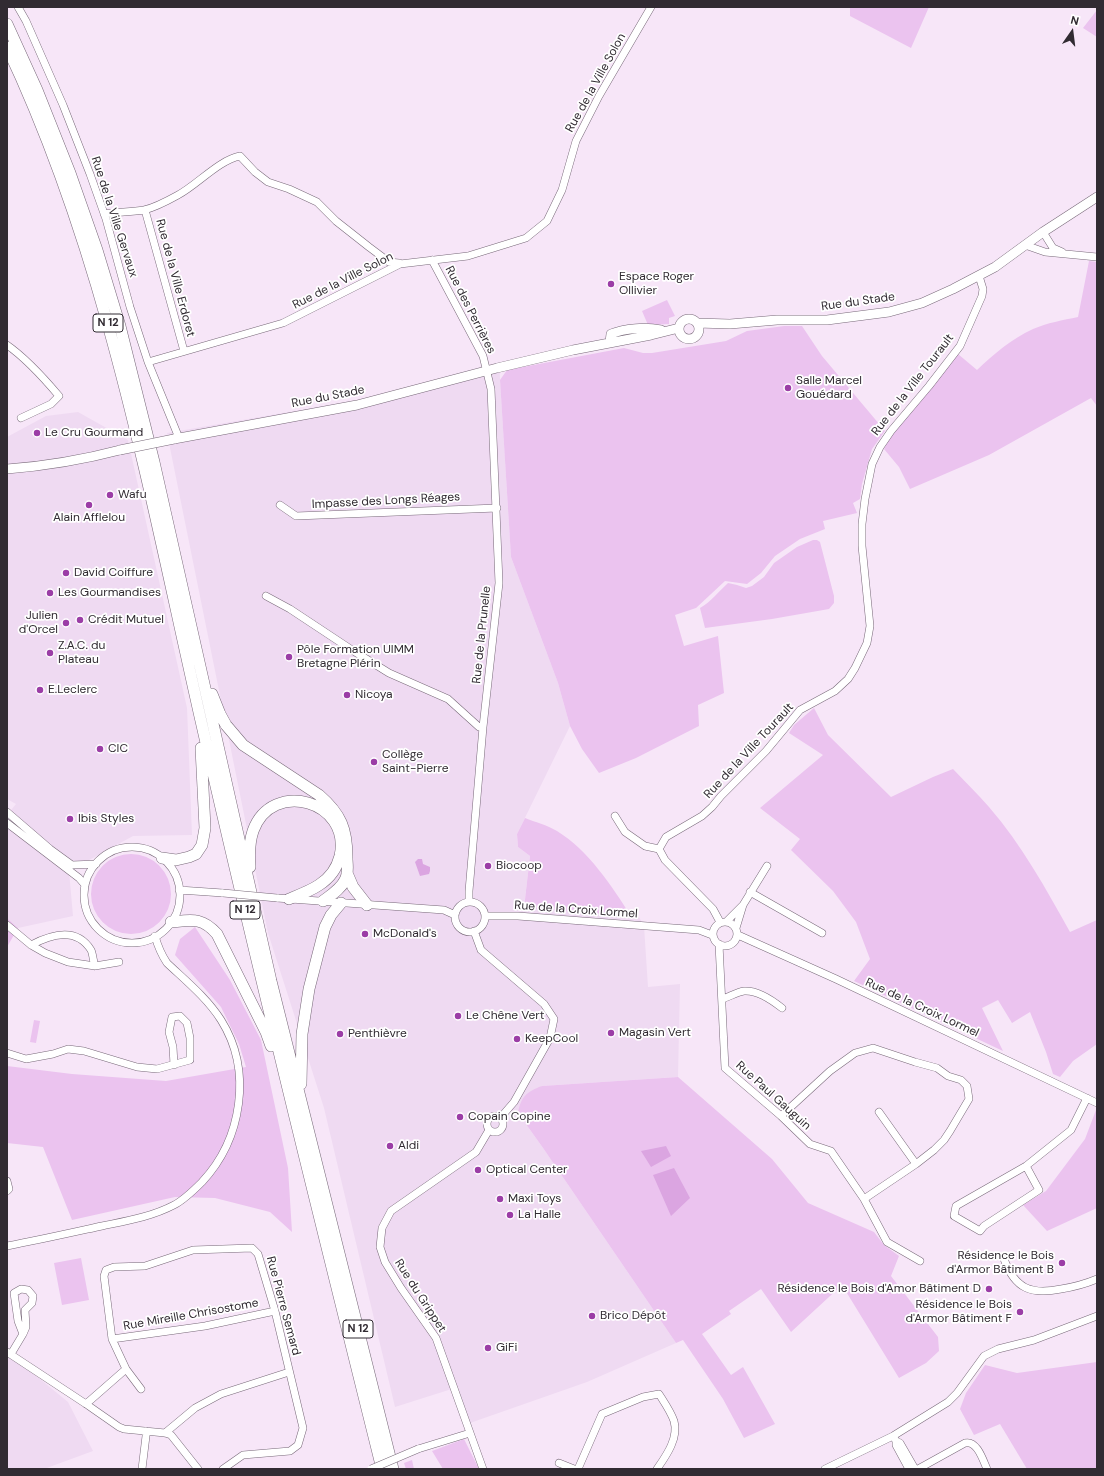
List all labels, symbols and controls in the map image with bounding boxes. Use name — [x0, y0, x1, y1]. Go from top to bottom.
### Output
north arrow — [1052, 12, 1092, 52]
text: N — [1069, 13, 1080, 28]
street label: Rue de la Ville Solon — [563, 31, 629, 135]
street label: Rue de la Ville Gervaux — [88, 155, 140, 279]
street label: Rue de la Ville Erdoret — [152, 218, 198, 338]
street label: Rue de la Ville Solon — [290, 249, 396, 313]
street label: Rue des Perrières — [442, 264, 498, 356]
place label: Espace Roger Ollivier — [619, 270, 694, 298]
marker: Espace Roger Ollivier — [606, 279, 616, 289]
street label: Rue du Stade — [820, 290, 896, 314]
road number: N 12 — [93, 314, 123, 332]
street label: Rue de la Ville Tourault — [869, 331, 957, 439]
place label: Salle Marcel Gouédard — [796, 374, 862, 402]
street label: Rue du Stade — [290, 383, 366, 411]
marker: Salle Marcel Gouédard — [783, 383, 793, 393]
place label: Le Cru Gourmand — [45, 426, 143, 440]
marker: Le Cru Gourmand — [32, 428, 42, 438]
place label: Wafu — [118, 488, 147, 502]
marker: Wafu — [105, 490, 115, 500]
street label: Impasse des Longs Réages — [311, 490, 461, 512]
marker: Alain Afflelou — [84, 500, 94, 510]
place label: Alain Afflelou — [53, 511, 125, 525]
place label: David Coiffure — [74, 566, 153, 580]
marker: David Coiffure — [61, 568, 71, 578]
street label: Rue de la Prunelle — [470, 585, 494, 685]
place label: Les Gourmandises — [58, 586, 161, 600]
marker: Les Gourmandises — [45, 588, 55, 598]
place label: Julien d'Orcel — [19, 609, 58, 637]
place label: Crédit Mutuel — [88, 613, 164, 627]
marker: Crédit Mutuel — [75, 615, 85, 625]
marker: Julien d'Orcel — [61, 618, 71, 628]
place label: Z.A.C. du Plateau — [58, 639, 105, 667]
place label: Pôle Formation UIMM Bretagne Plérin — [297, 643, 414, 671]
marker: Z.A.C. du Plateau — [45, 648, 55, 658]
marker: Pôle Formation UIMM Bretagne Plérin — [284, 652, 294, 662]
place label: E.Leclerc — [48, 683, 97, 697]
marker: E.Leclerc — [35, 685, 45, 695]
place label: Nicoya — [355, 688, 392, 702]
marker: Nicoya — [342, 690, 352, 700]
street label: Rue de la Ville Tourault — [701, 700, 797, 802]
place label: CIC — [108, 742, 128, 756]
marker: CIC — [95, 744, 105, 754]
place label: Collège Saint-Pierre — [382, 748, 449, 776]
marker: Collège Saint-Pierre — [369, 757, 379, 767]
place label: Ibis Styles — [78, 812, 134, 826]
marker: Ibis Styles — [65, 814, 75, 824]
place label: Biocoop — [496, 859, 542, 873]
marker: Biocoop — [483, 861, 493, 871]
street label: Rue de la Croix Lormel — [514, 899, 638, 921]
road number: N 12 — [230, 901, 260, 919]
place label: McDonald's — [373, 927, 437, 941]
marker: McDonald's — [360, 929, 370, 939]
street label: Rue de la Croix Lormel — [863, 975, 981, 1041]
place label: Le Chêne Vert — [466, 1009, 545, 1023]
marker: Le Chêne Vert — [453, 1011, 463, 1021]
place label: Magasin Vert — [619, 1026, 691, 1040]
place label: Penthièvre — [348, 1027, 407, 1041]
marker: Magasin Vert — [606, 1028, 616, 1038]
marker: Penthièvre — [335, 1029, 345, 1039]
place label: KeepCool — [525, 1032, 578, 1046]
marker: KeepCool — [512, 1034, 522, 1044]
street label: Rue Paul Gauguin — [733, 1059, 813, 1133]
place label: Copain Copine — [468, 1110, 551, 1124]
marker: Copain Copine — [455, 1112, 465, 1122]
place label: Aldi — [398, 1139, 419, 1153]
marker: Aldi — [385, 1141, 395, 1151]
place label: Optical Center — [486, 1163, 568, 1177]
marker: Optical Center — [473, 1165, 483, 1175]
place label: Maxi Toys — [508, 1192, 561, 1206]
marker: Maxi Toys — [495, 1194, 505, 1204]
place label: La Halle — [518, 1208, 561, 1222]
marker: La Halle — [505, 1210, 515, 1220]
place label: Résidence le Bois d'Armor Bâtiment B — [947, 1249, 1054, 1277]
street label: Rue Pierre Semard — [263, 1255, 303, 1357]
street label: Rue du Grippet — [391, 1257, 449, 1335]
marker: Résidence le Bois d'Armor Bâtiment B — [1057, 1258, 1067, 1268]
place label: Résidence le Bois d'Amor Bâtiment D — [777, 1282, 981, 1296]
marker: Résidence le Bois d'Amor Bâtiment D — [984, 1284, 994, 1294]
street label: Rue Mireille Chrisostome — [122, 1296, 260, 1334]
place label: Résidence le Bois d'Armor Bâtiment F — [906, 1298, 1012, 1326]
marker: Résidence le Bois d'Armor Bâtiment F — [1015, 1307, 1025, 1317]
place label: Brico Dépôt — [600, 1309, 666, 1323]
marker: Brico Dépôt — [587, 1311, 597, 1321]
road number: N 12 — [343, 1320, 373, 1338]
place label: GiFi — [496, 1341, 517, 1355]
marker: GiFi — [483, 1343, 493, 1353]

